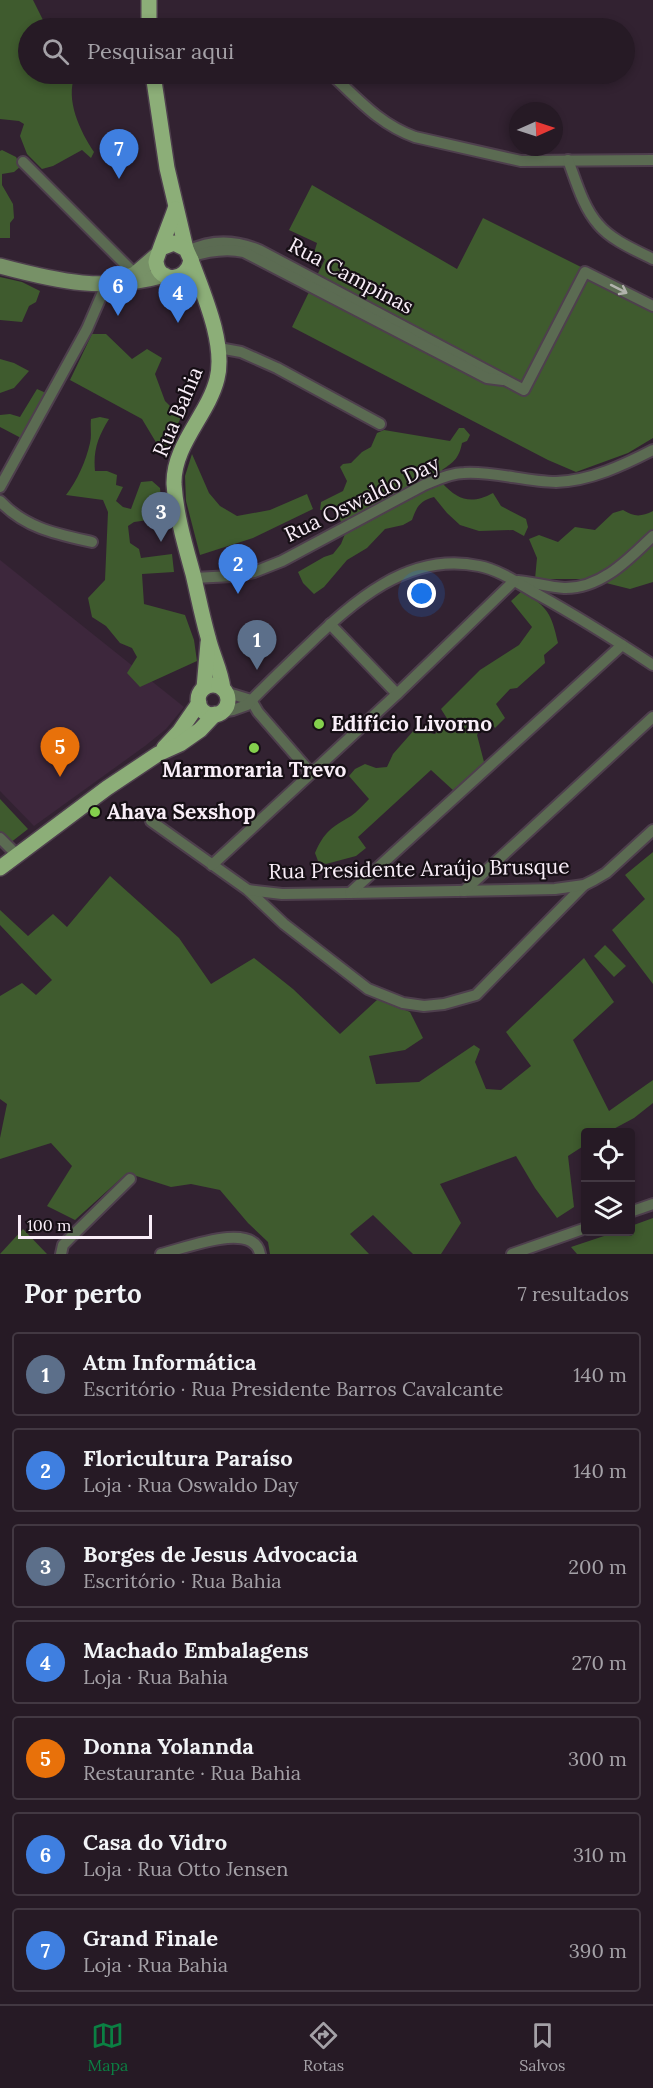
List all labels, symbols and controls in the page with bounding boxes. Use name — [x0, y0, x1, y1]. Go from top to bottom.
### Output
search box — [18, 18, 635, 84]
icon: search — [39, 35, 72, 68]
text: Pesquisar aqui — [87, 37, 234, 65]
north arrow — [509, 102, 563, 156]
pin: 7 — [100, 130, 138, 179]
street label: Rua Campinas — [284, 231, 419, 320]
pin: 6 — [98, 266, 138, 316]
pin: 4 — [158, 274, 198, 323]
one-way arrow — [610, 284, 628, 295]
street label: Rua Bahia — [146, 363, 209, 461]
street label: Rua Oswaldo Day — [280, 449, 444, 548]
pin: 3 — [142, 492, 180, 542]
pin: 2 — [218, 544, 258, 594]
your location — [407, 579, 436, 608]
pin: 1 — [238, 620, 276, 670]
place label: Edifício Livorno — [331, 710, 492, 737]
marker: Edifício Livorno — [312, 717, 326, 731]
pin: 5 — [40, 728, 80, 777]
marker: Marmoraria Trevo — [247, 741, 261, 755]
place label: Marmoraria Trevo — [162, 756, 346, 783]
place label: Ahava Sexshop — [107, 798, 256, 825]
marker: Ahava Sexshop — [88, 805, 102, 819]
street label: Rua Presidente Araújo Brusque — [268, 852, 570, 885]
map controls — [581, 1128, 635, 1236]
button: locate — [581, 1128, 635, 1182]
button: layers — [581, 1182, 635, 1236]
scale bar — [18, 1212, 152, 1240]
text: 100 m — [27, 1215, 71, 1235]
text: Por perto — [24, 1277, 142, 1310]
text: 7 resultados — [518, 1281, 629, 1306]
text: Atm Informática — [83, 1348, 257, 1376]
text: 1 — [41, 1362, 50, 1387]
text: 140 m — [573, 1362, 627, 1387]
text: Escritório · Rua Presidente Barros Cavalcante — [83, 1376, 503, 1401]
text: Floricultura Paraíso — [83, 1444, 293, 1472]
text: 2 — [40, 1458, 51, 1483]
text: 140 m — [573, 1458, 627, 1483]
text: Loja · Rua Oswaldo Day — [83, 1472, 299, 1497]
text: Borges de Jesus Advocacia — [83, 1540, 358, 1568]
text: 3 — [40, 1554, 51, 1579]
text: 200 m — [568, 1554, 627, 1579]
text: Escritório · Rua Bahia — [83, 1568, 282, 1593]
text: Machado Embalagens — [83, 1636, 309, 1664]
text: 4 — [40, 1650, 51, 1675]
text: 270 m — [571, 1650, 627, 1675]
text: Loja · Rua Bahia — [83, 1664, 228, 1689]
text: Donna Yolannda — [83, 1732, 254, 1760]
text: 5 — [40, 1746, 51, 1771]
text: 300 m — [568, 1746, 627, 1771]
text: Restaurante · Rua Bahia — [83, 1760, 301, 1785]
text: Casa do Vidro — [83, 1828, 227, 1856]
text: 6 — [40, 1842, 51, 1867]
text: 310 m — [573, 1842, 627, 1867]
text: Loja · Rua Otto Jensen — [83, 1856, 288, 1881]
text: Grand Finale — [83, 1924, 218, 1952]
text: 7 — [41, 1938, 50, 1963]
text: 390 m — [569, 1938, 627, 1963]
text: Loja · Rua Bahia — [83, 1952, 228, 1977]
tab: Mapa — [87, 2019, 128, 2075]
tab: Rotas — [303, 2019, 344, 2075]
tab: Salvos — [519, 2019, 566, 2075]

